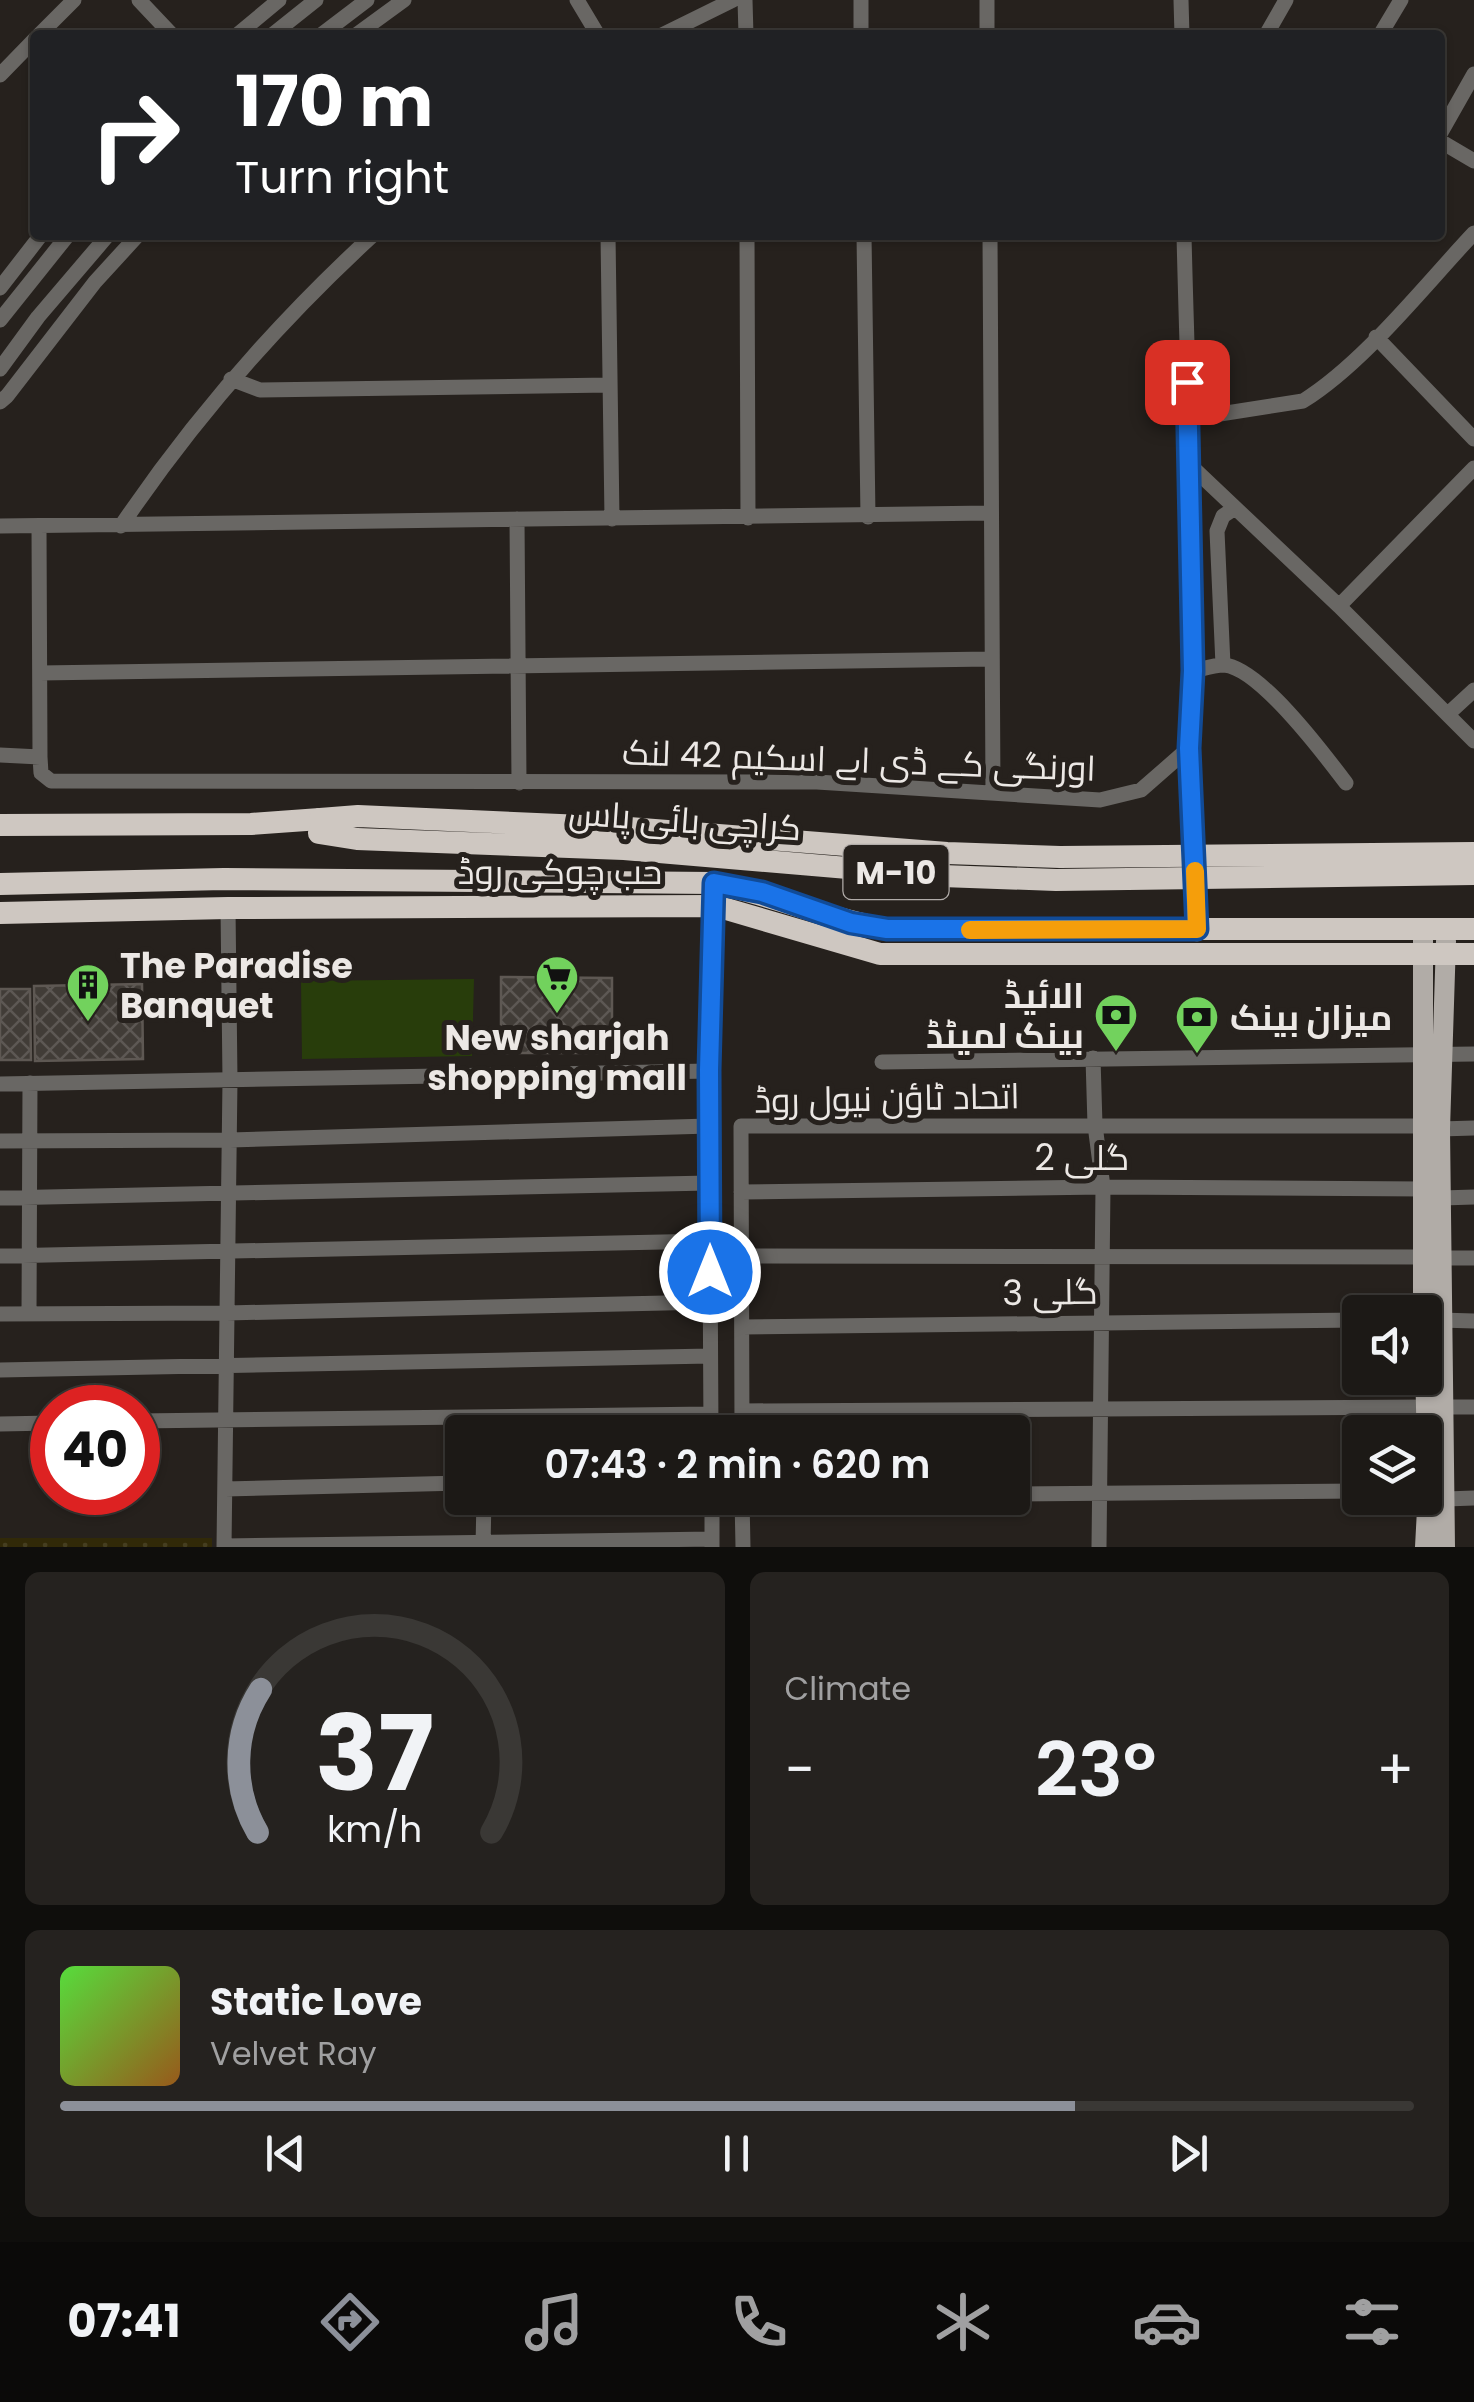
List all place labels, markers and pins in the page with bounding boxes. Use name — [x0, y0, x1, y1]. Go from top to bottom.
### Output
pin — [1145, 340, 1230, 425]
place label: The Paradise Banquet — [120, 941, 353, 1030]
supermarket icon: New sharjah shopping mall — [534, 954, 580, 1015]
building icon: The Paradise Banquet — [65, 962, 111, 1023]
place label: الائیڈ بینک لمیٹڈ — [926, 971, 1084, 1060]
bank icon: الائیڈ بینک لمیٹڈ — [1093, 992, 1139, 1053]
place label: میزان بینک — [1230, 993, 1392, 1042]
bank icon: میزان بینک — [1174, 994, 1220, 1055]
place label: New sharjah shopping mall — [427, 1013, 687, 1102]

